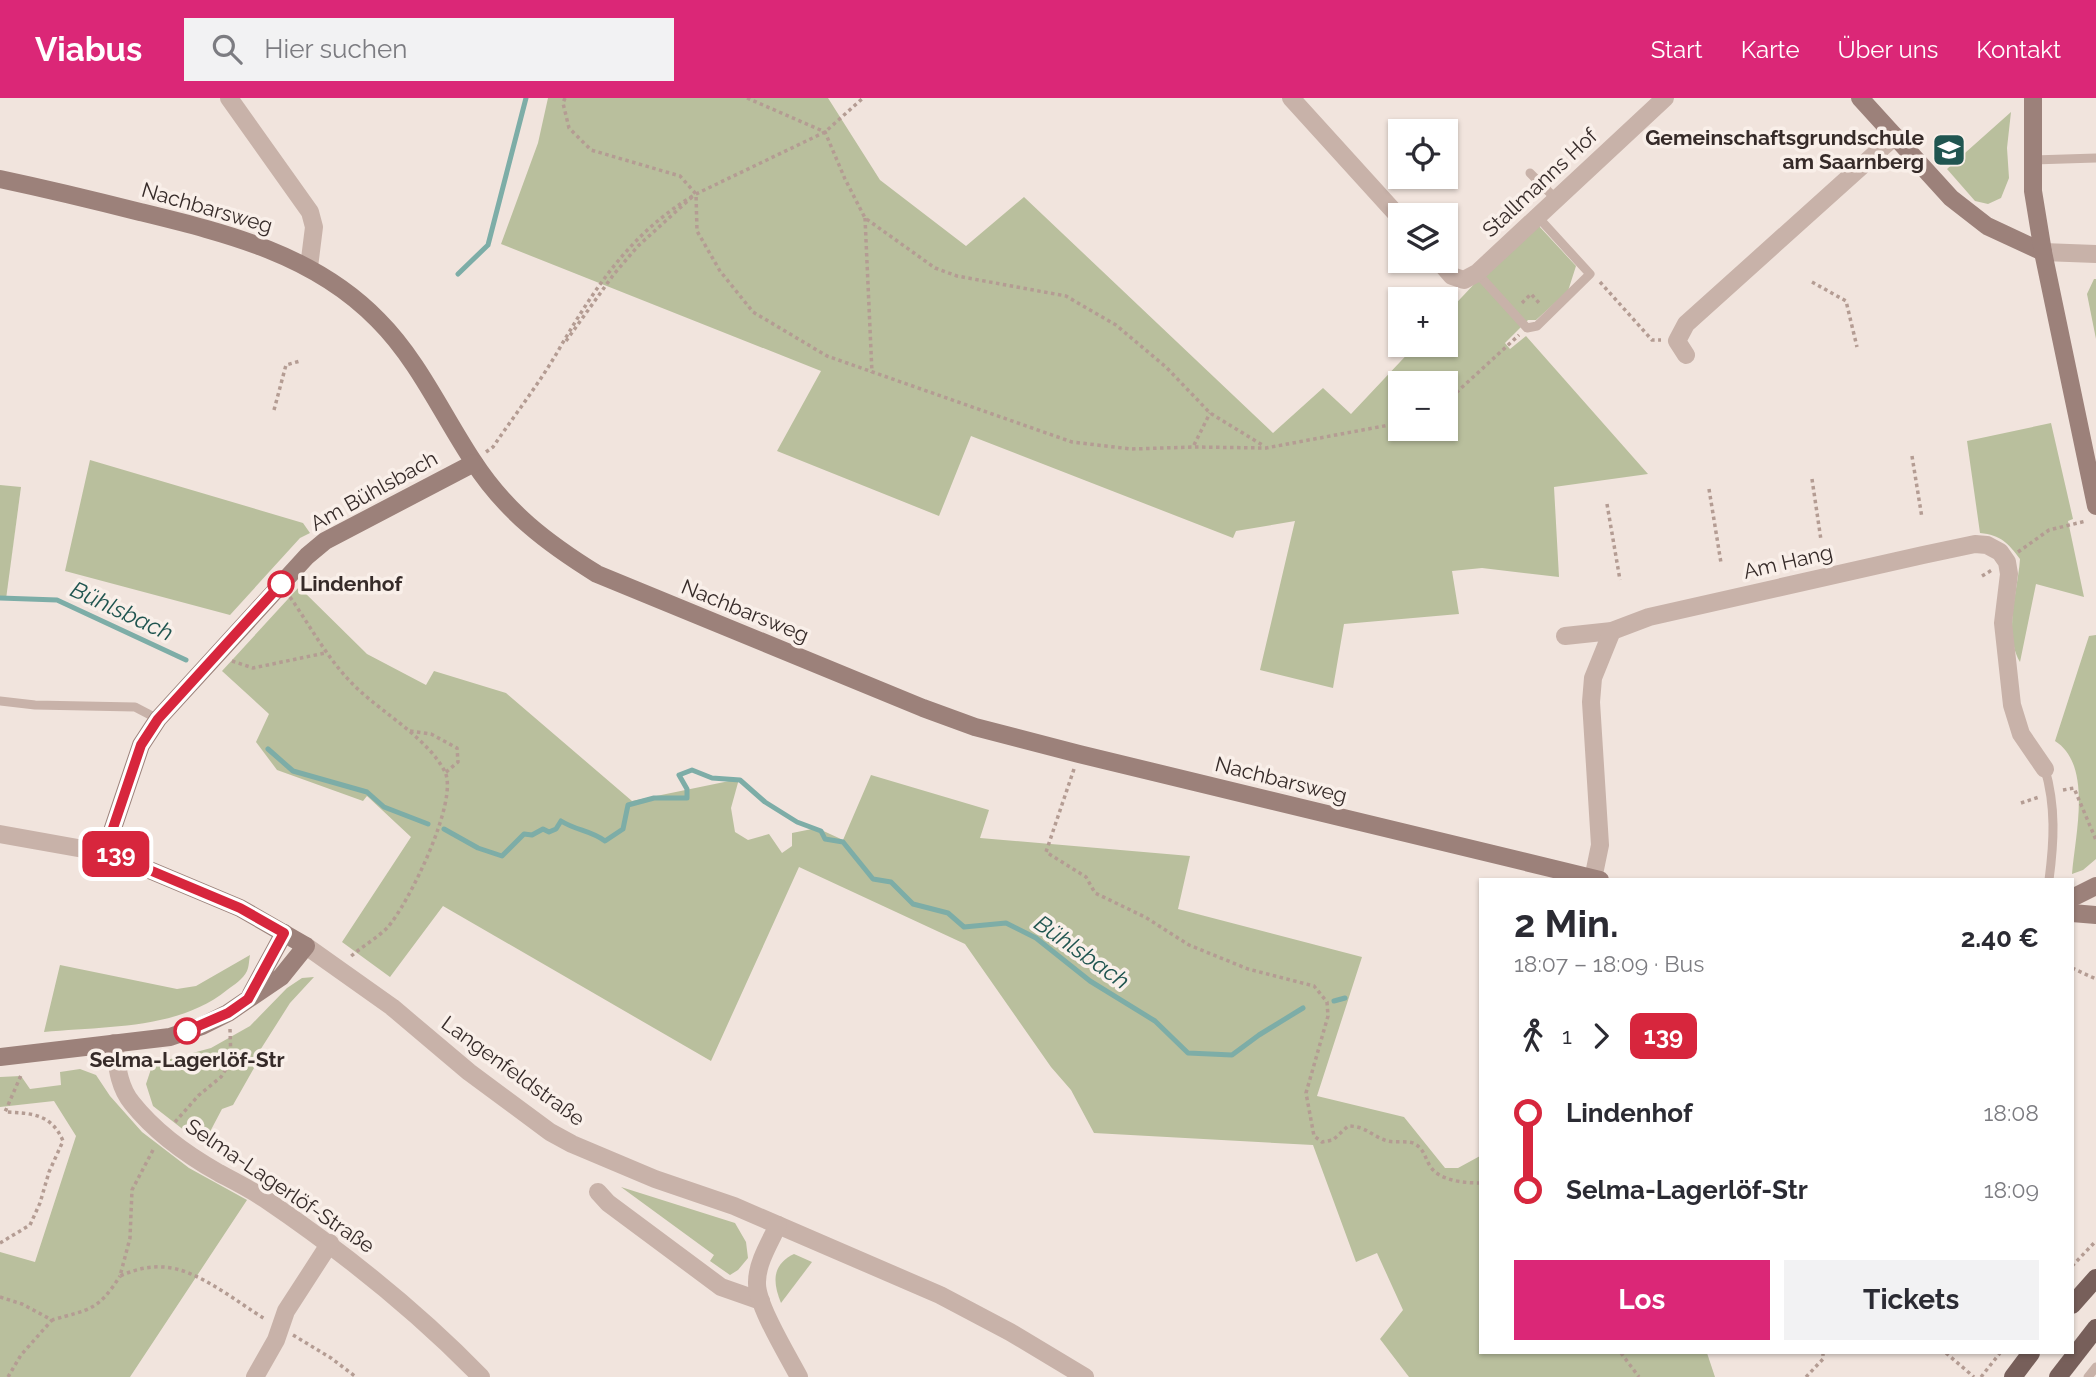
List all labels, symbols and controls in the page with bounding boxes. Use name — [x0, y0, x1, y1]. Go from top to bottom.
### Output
search box — [184, 18, 674, 81]
text: Viabus — [35, 30, 142, 69]
icon: search — [208, 30, 246, 68]
text: Hier suchen — [264, 34, 407, 64]
text: Start — [1651, 35, 1703, 64]
text: Karte — [1741, 35, 1800, 64]
text: Über uns — [1838, 35, 1938, 64]
text: Kontakt — [1976, 35, 2061, 64]
map controls — [1388, 119, 1458, 441]
button: locate — [1388, 119, 1458, 189]
street label: Stallmanns Hof — [1477, 122, 1603, 242]
place label: Gemeinschaftsgrundschule am Saarnberg — [1645, 125, 1924, 174]
school or university icon: Gemeinschaftsgrundschule am Saarnberg — [1930, 131, 1968, 169]
street label: Nachbarsweg — [139, 177, 275, 238]
button: layers — [1388, 203, 1458, 273]
button: + — [1388, 287, 1458, 357]
button: − — [1388, 371, 1458, 441]
street label: Am Bühlsbach — [306, 445, 442, 536]
street label: Am Hang — [1741, 539, 1835, 584]
marker: Lindenhof — [268, 571, 294, 597]
place label: Lindenhof — [300, 571, 403, 596]
street label: Nachbarsweg — [678, 574, 812, 647]
water label: Bühlsbach — [67, 575, 178, 646]
street label: Nachbarsweg — [1213, 751, 1350, 808]
line badge: 139 — [76, 831, 156, 877]
text: 139 — [96, 839, 136, 868]
text: 2 Min. — [1514, 901, 1619, 946]
water label: Bühlsbach — [1030, 909, 1135, 994]
text: 2.40 € — [1961, 923, 2039, 953]
text: 18:07 – 18:09 · Bus — [1514, 950, 1704, 977]
street label: Langenfeldstraße — [437, 1010, 590, 1131]
icon: walk — [1514, 1017, 1552, 1055]
icon: forward — [1582, 1017, 1620, 1055]
marker: Selma-Lagerlöf-Str — [174, 1018, 200, 1044]
text: 139 — [1644, 1021, 1683, 1050]
text: 1 — [1562, 1022, 1572, 1049]
place label: Selma-Lagerlöf-Str — [89, 1047, 285, 1072]
text: Lindenhof — [1566, 1098, 1693, 1128]
text: 18:08 — [1983, 1099, 2039, 1126]
street label: Selma-Lagerlöf-Straße — [181, 1113, 379, 1258]
text: Selma-Lagerlöf-Str — [1566, 1175, 1808, 1205]
text: 18:09 — [1984, 1176, 2039, 1203]
button: Los — [1514, 1260, 1770, 1340]
button: Tickets — [1784, 1260, 2039, 1340]

